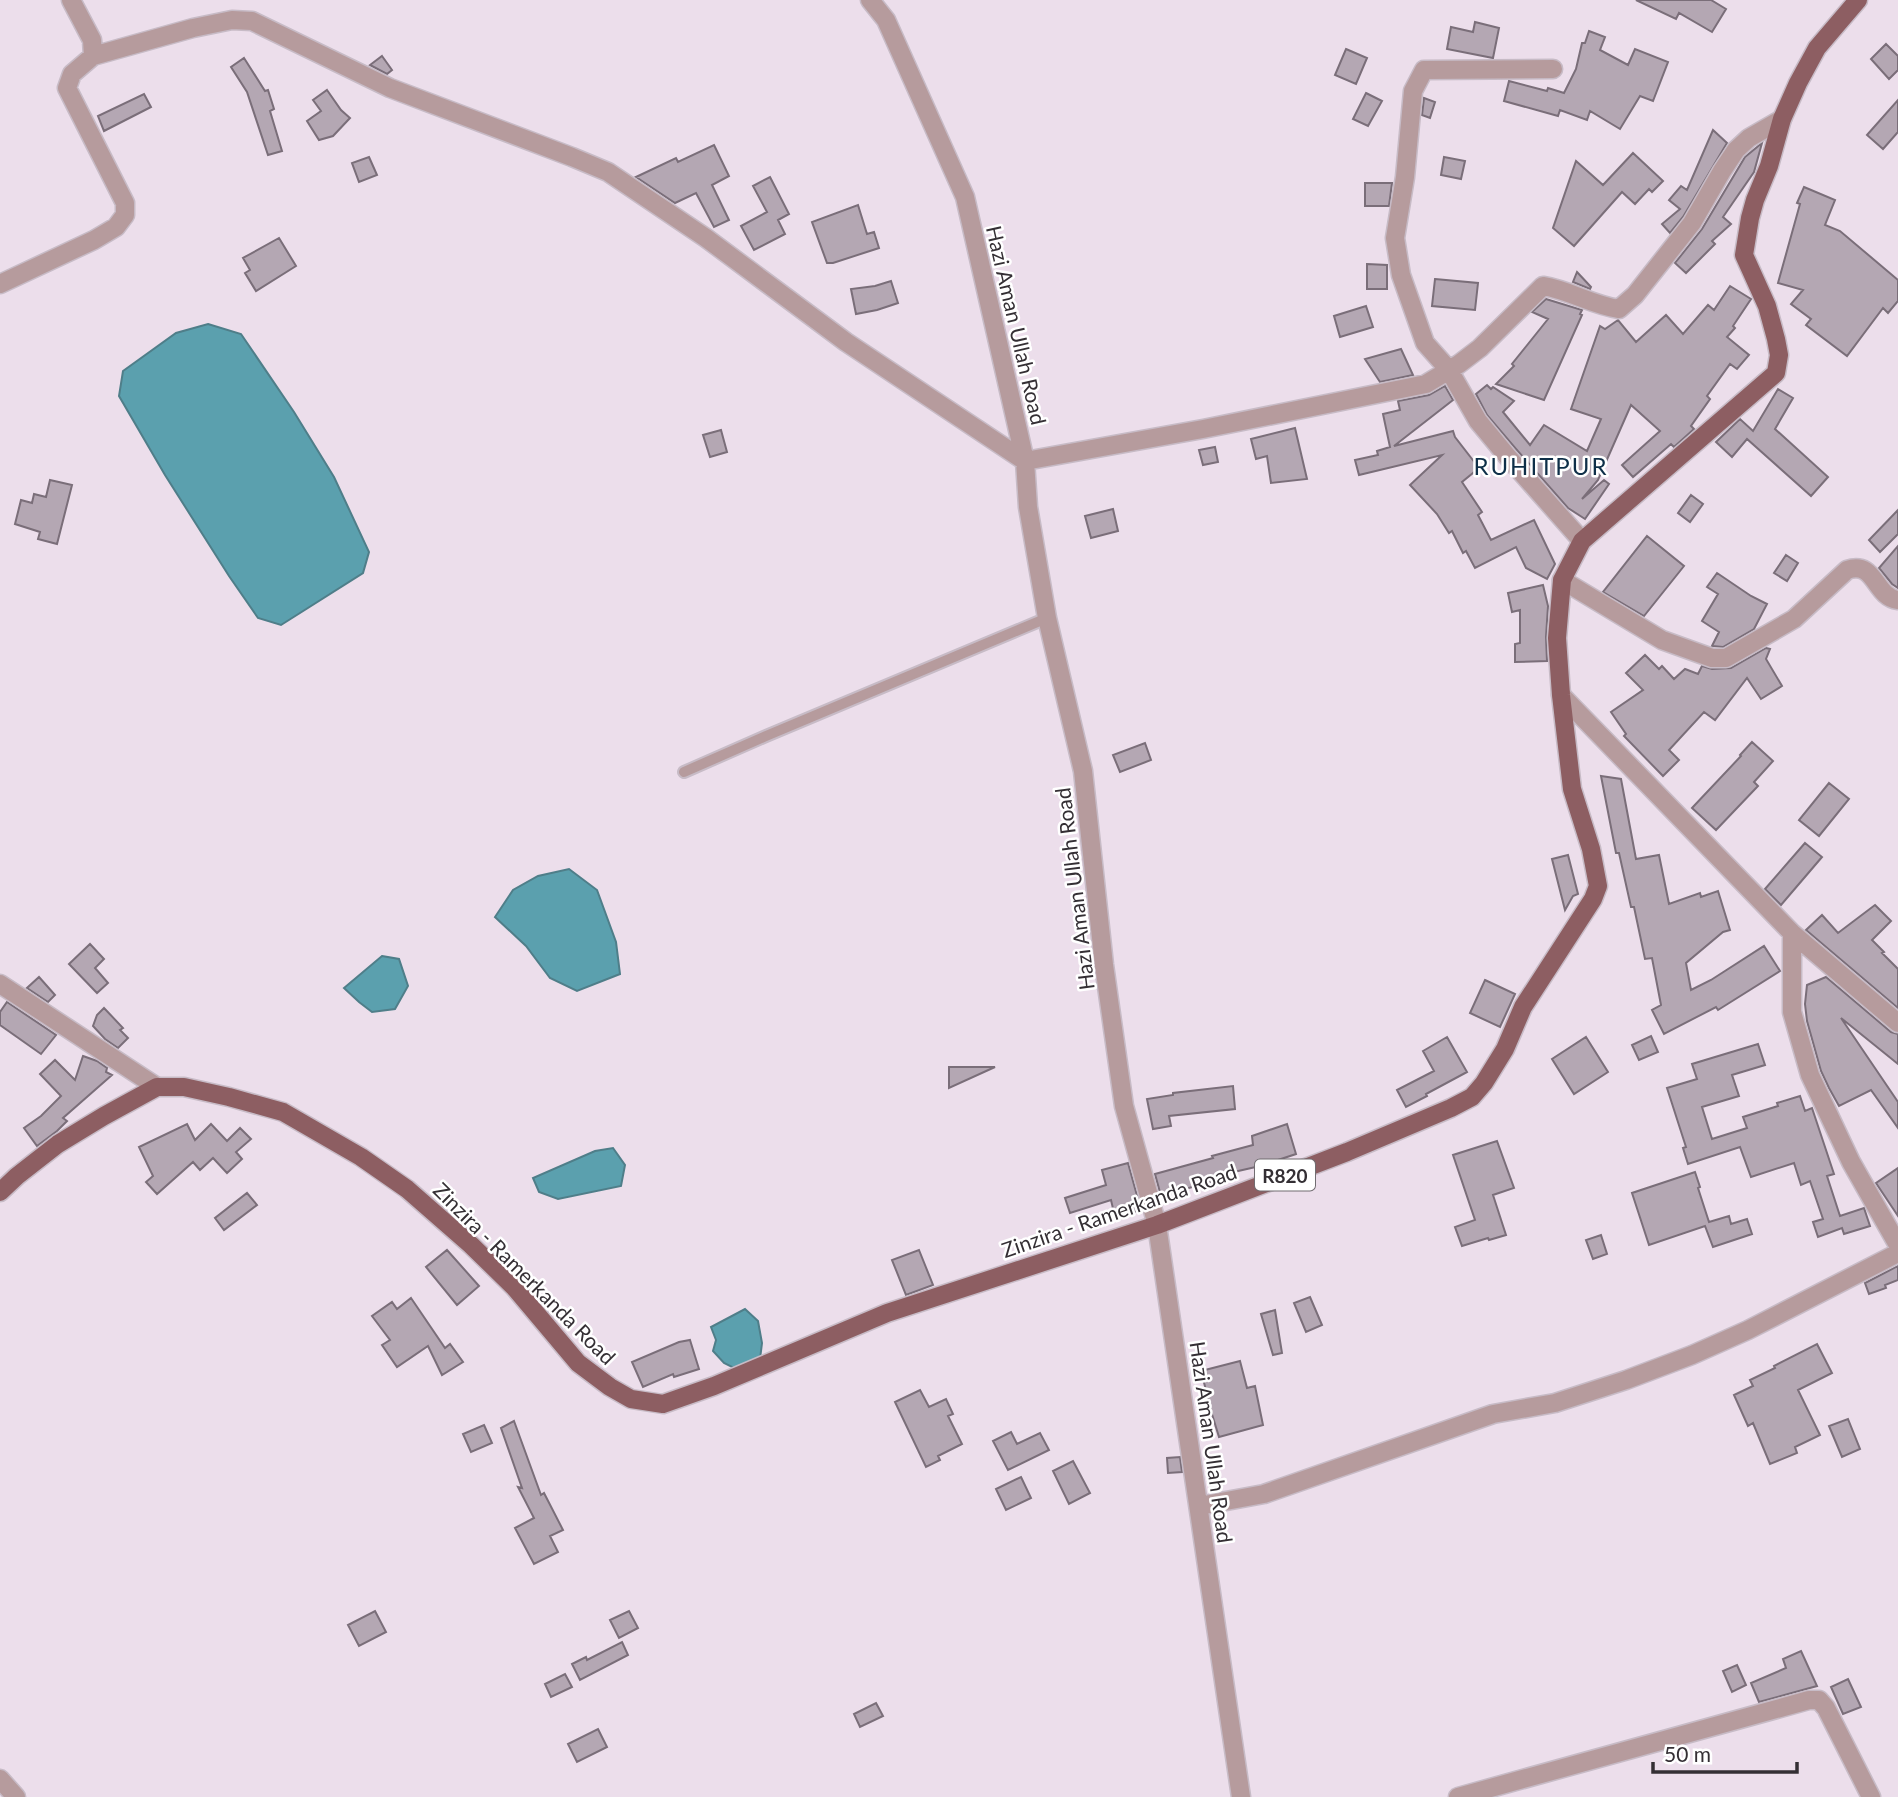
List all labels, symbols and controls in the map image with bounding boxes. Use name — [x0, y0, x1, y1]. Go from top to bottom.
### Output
street label: Hazi Aman Ullah Road — [982, 223, 1052, 427]
district label: RUHITPUR — [1474, 451, 1608, 480]
street label: Hazi Aman Ullah Road — [1049, 786, 1099, 992]
street label: Zinzira - Ramerkanda Road — [998, 1158, 1240, 1262]
road number: R820 — [1255, 1160, 1315, 1190]
street label: Zinzira - Ramerkanda Road — [429, 1177, 621, 1369]
street label: Hazi Aman Ullah Road — [1185, 1339, 1239, 1545]
scale bar — [1653, 1730, 1797, 1774]
text: 50 m — [1664, 1741, 1711, 1766]

